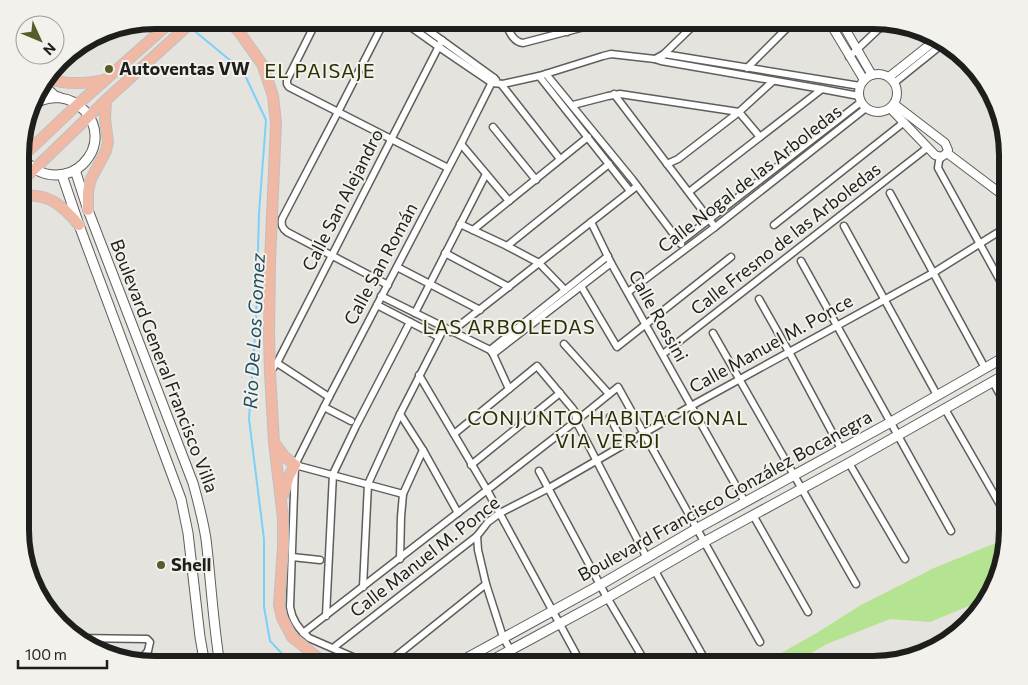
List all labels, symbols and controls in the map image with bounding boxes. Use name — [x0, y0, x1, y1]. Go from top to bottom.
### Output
north arrow — [15, 15, 65, 65]
text: N — [40, 40, 59, 59]
place label: Autoventas VW — [119, 57, 250, 79]
district label: EL PAISAJE — [264, 58, 376, 82]
marker: Autoventas VW — [103, 63, 115, 75]
street label: Calle Nogal de las Arboledas — [653, 100, 846, 257]
street label: Calle San Alejandro — [297, 125, 387, 274]
street label: Calle Fresno de las Arboledas — [686, 157, 885, 319]
street label: Calle San Román — [339, 199, 422, 328]
street label: Boulevard General Francisco Villa — [106, 236, 224, 495]
water label: Rio De Los Gomez — [238, 252, 269, 409]
street label: Calle Rossini — [625, 266, 693, 365]
street label: Calle Manuel M. Ponce — [685, 289, 856, 397]
district label: LAS ARBOLEDAS — [422, 314, 596, 338]
district label: CONJUNTO HABITACIONAL VIA VERDI — [467, 405, 749, 452]
street label: Boulevard Francisco González Bocanegra — [574, 405, 875, 585]
street label: Calle Manuel M. Ponce — [345, 491, 503, 621]
place label: Shell — [171, 553, 212, 575]
marker: Shell — [155, 559, 167, 571]
scale bar — [18, 638, 106, 670]
text: 100 m — [25, 645, 67, 663]

